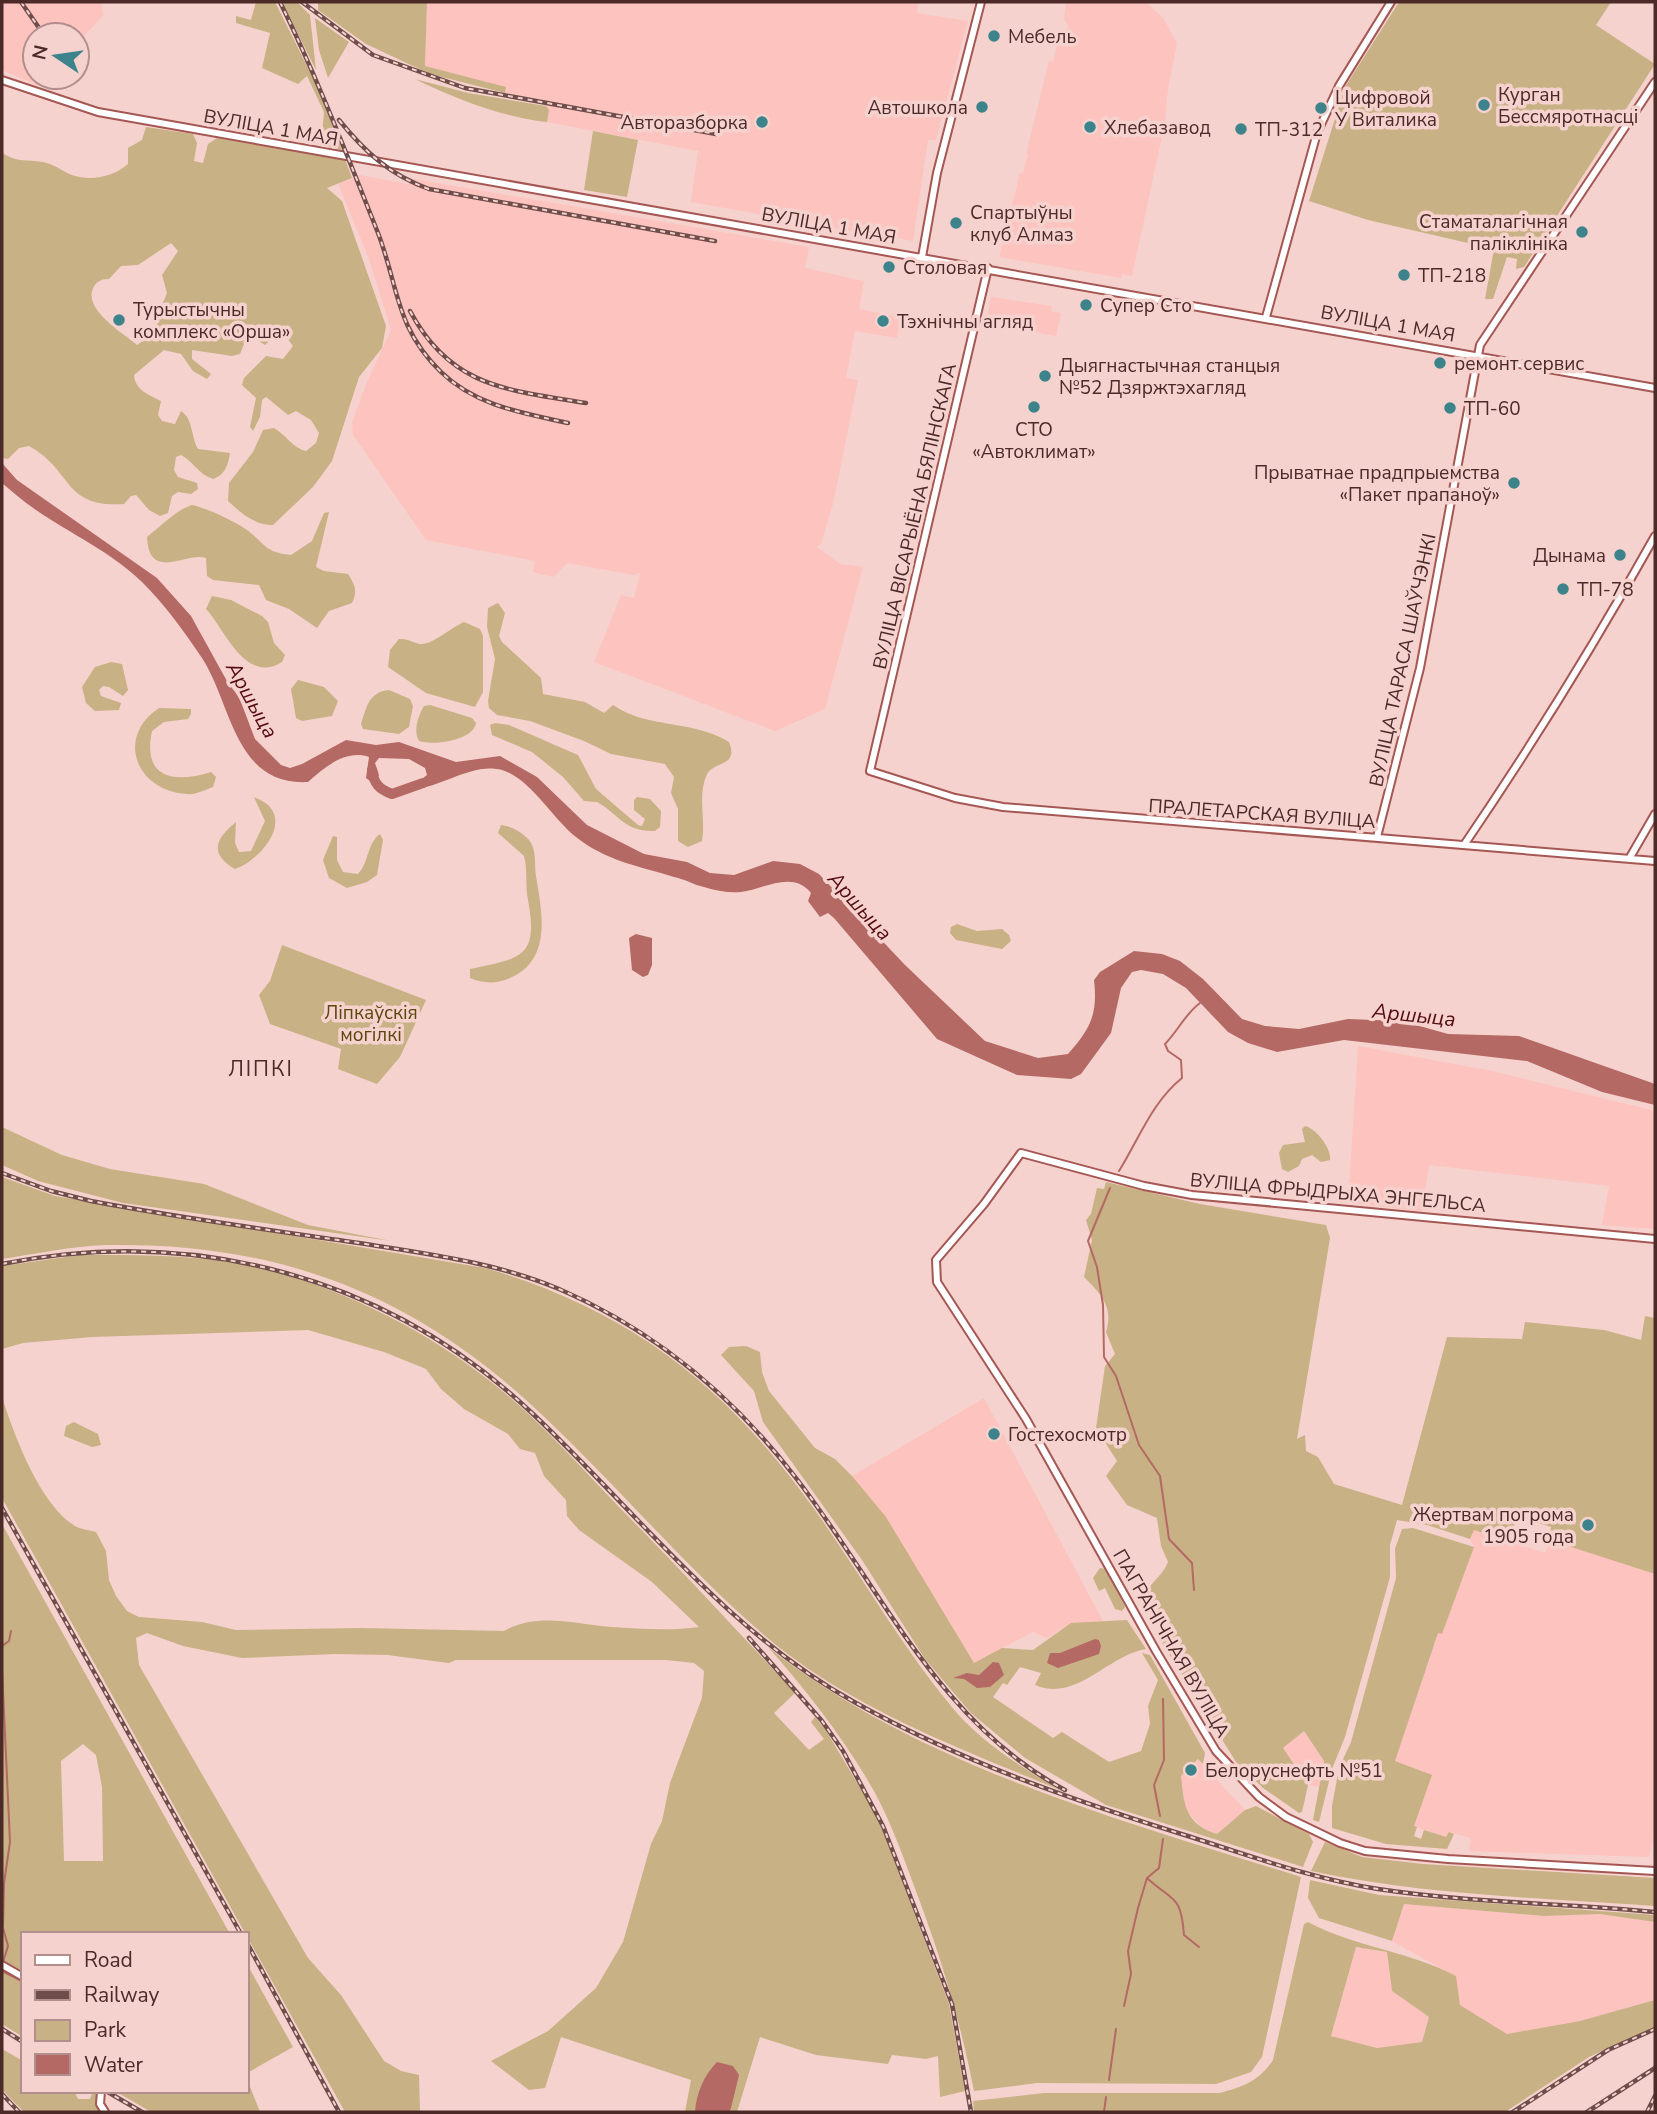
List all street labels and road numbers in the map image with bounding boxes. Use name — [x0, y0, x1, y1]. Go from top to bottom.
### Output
street label: ВУЛІЦА 1 МАЯ — [201, 103, 340, 153]
street label: ВУЛІЦА 1 МАЯ — [759, 201, 898, 251]
street label: ВУЛІЦА 1 МАЯ — [1318, 299, 1457, 349]
street label: ВУЛІЦА ВІСАРЫЁНА БЯЛІНСКАГА — [867, 361, 963, 672]
street label: ВУЛІЦА ТАРАСА ШАЎЧЭНКІ — [1363, 531, 1443, 789]
street label: ПРАЛЕТАРСКАЯ ВУЛІЦА — [1147, 793, 1377, 835]
street label: ВУЛІЦА ФРЫДРЫХА ЭНГЕЛЬСА — [1189, 1167, 1487, 1219]
street label: ПАГРАНІЧНАЯ ВУЛІЦА — [1107, 1545, 1236, 1743]

